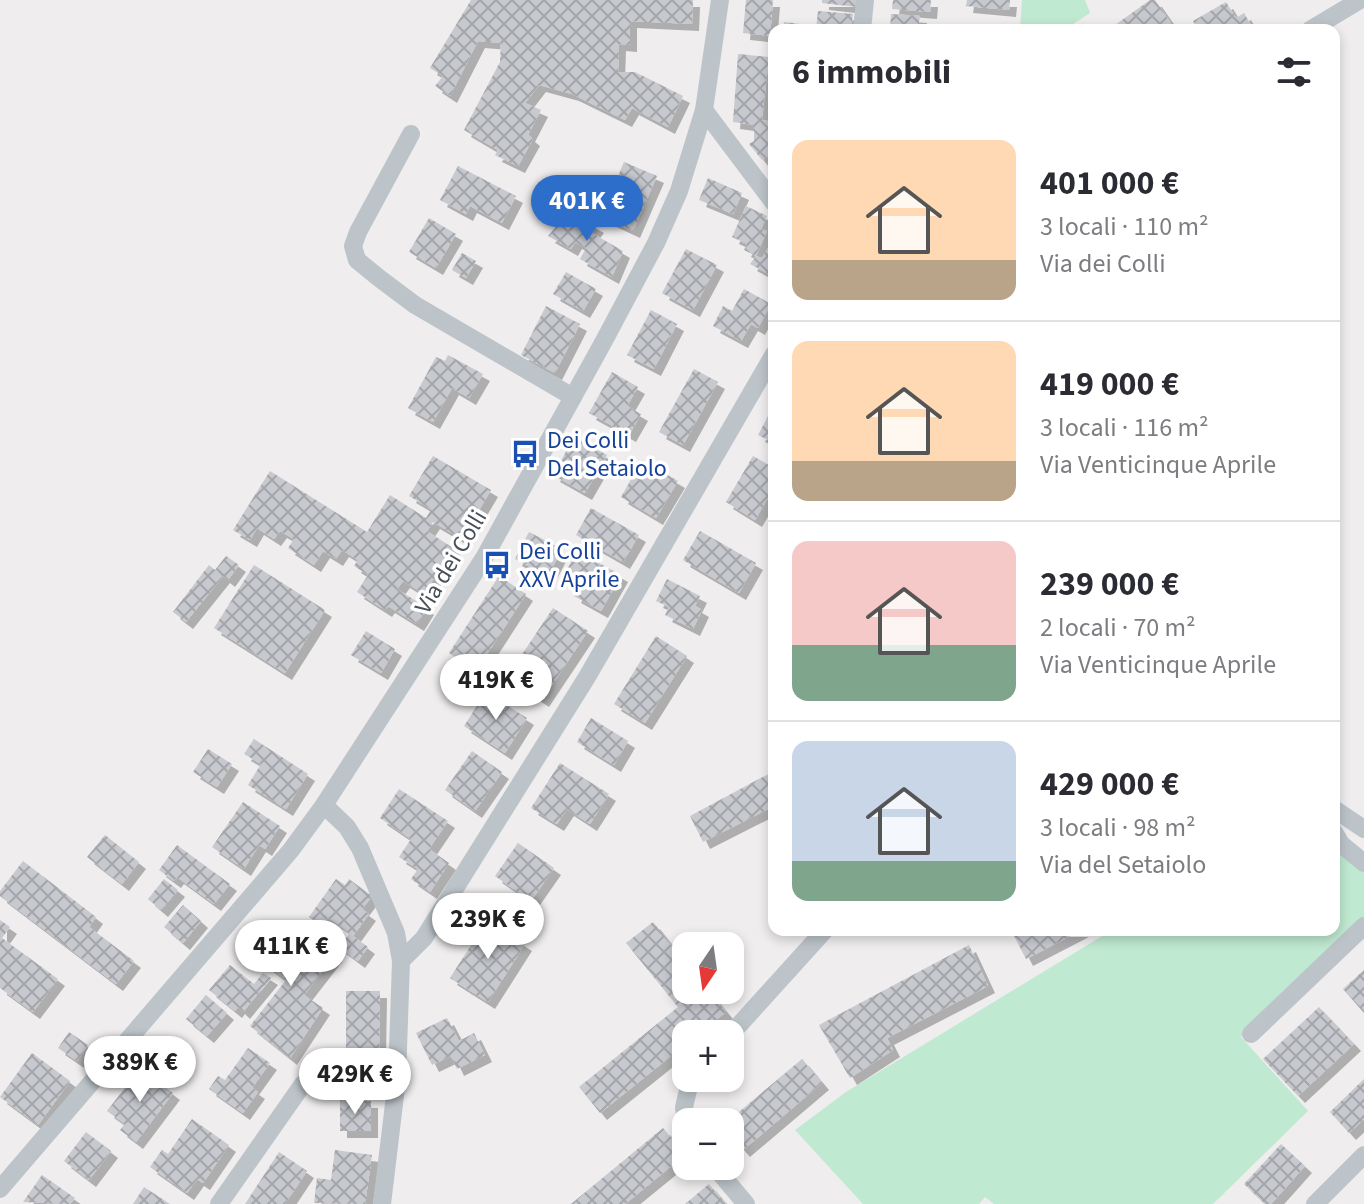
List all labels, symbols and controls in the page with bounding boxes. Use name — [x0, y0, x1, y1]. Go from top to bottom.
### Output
text: 6 immobili — [792, 48, 951, 97]
icon: filters — [1272, 50, 1316, 94]
text: 401 000 € — [1040, 159, 1179, 208]
icon: home — [856, 172, 952, 268]
pin: 401K € — [522, 175, 652, 243]
text: 401K € — [549, 182, 625, 219]
text: 3 locali · 110 m² — [1040, 208, 1209, 245]
text: Via dei Colli — [1040, 245, 1166, 282]
text: 419 000 € — [1040, 360, 1179, 409]
icon: home — [856, 373, 952, 469]
text: 3 locali · 116 m² — [1040, 409, 1209, 446]
place label: Dei Colli Del Setaiolo — [547, 423, 667, 486]
bus stop icon: Dei Colli Del Setaiolo — [510, 439, 540, 469]
text: Via Venticinque Aprile — [1040, 446, 1276, 483]
street label: Via dei Colli — [406, 503, 496, 621]
place label: Dei Colli XXV Aprile — [519, 534, 619, 597]
bus stop icon: Dei Colli XXV Aprile — [482, 550, 512, 580]
text: 239 000 € — [1040, 560, 1179, 609]
icon: home — [856, 573, 952, 669]
text: 2 locali · 70 m² — [1040, 609, 1196, 646]
text: Via Venticinque Aprile — [1040, 646, 1276, 683]
pin: 419K € — [431, 654, 561, 722]
text: 419K € — [458, 661, 534, 698]
text: 429 000 € — [1040, 760, 1179, 809]
icon: home — [856, 773, 952, 869]
text: 3 locali · 98 m² — [1040, 809, 1196, 846]
text: Via del Setaiolo — [1040, 846, 1206, 883]
pin: 239K € — [423, 893, 553, 961]
text: 239K € — [450, 900, 526, 937]
pin: 411K € — [226, 920, 356, 988]
text: 411K € — [253, 927, 329, 964]
north arrow — [672, 932, 744, 1004]
map controls — [672, 932, 744, 1180]
button: + — [672, 1020, 744, 1092]
pin: 389K € — [75, 1036, 205, 1104]
text: 389K € — [102, 1043, 178, 1080]
pin: 429K € — [290, 1048, 420, 1116]
text: 429K € — [317, 1055, 393, 1092]
button: − — [672, 1108, 744, 1180]

